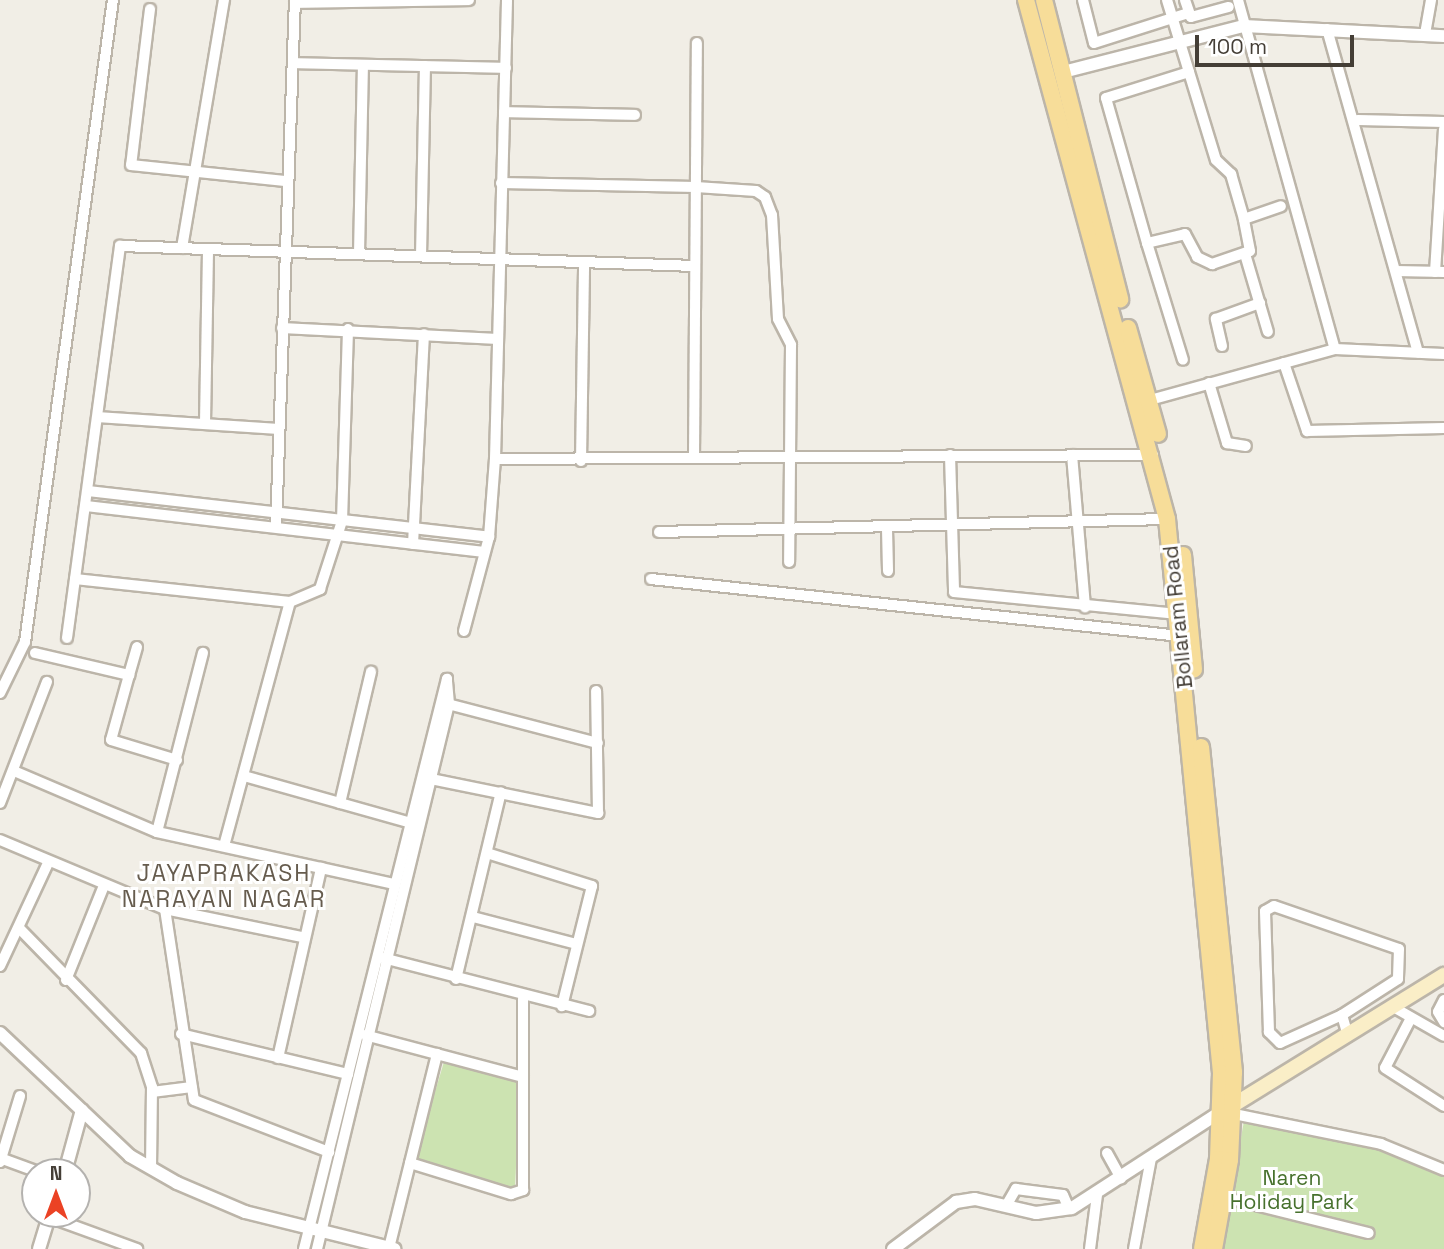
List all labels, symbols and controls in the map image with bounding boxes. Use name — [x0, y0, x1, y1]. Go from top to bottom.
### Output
scale bar — [1199, 21, 1358, 65]
text: 100 m — [1208, 33, 1267, 60]
street label: Bollaram Road — [1158, 544, 1198, 690]
district label: JAYAPRAKASH NARAYAN NAGAR — [123, 859, 325, 913]
north arrow — [21, 1158, 91, 1228]
text: N — [50, 1161, 62, 1186]
park label: Naren Holiday Park — [1230, 1165, 1354, 1215]

